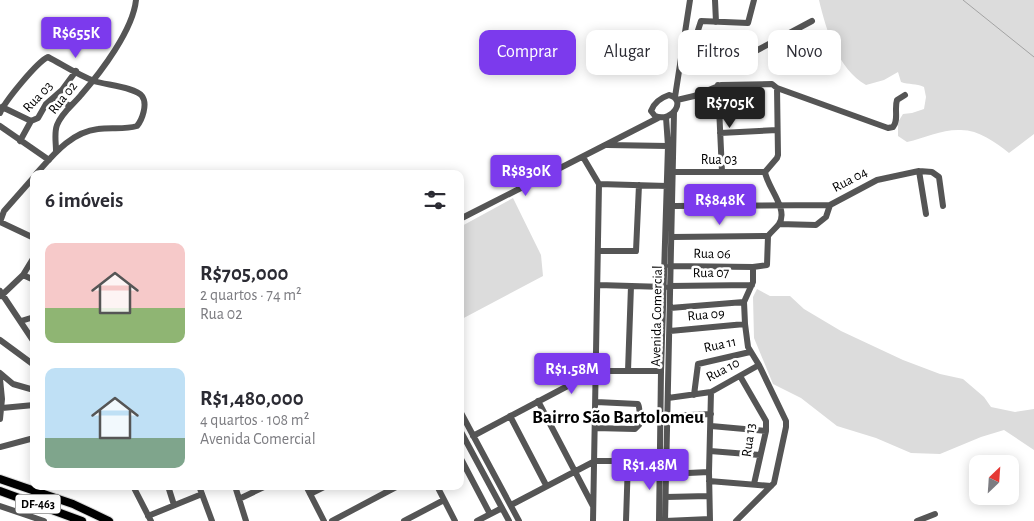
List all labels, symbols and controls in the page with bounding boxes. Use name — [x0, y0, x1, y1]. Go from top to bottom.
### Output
pin: R$655K — [35, 17, 117, 59]
text: R$655K — [52, 25, 100, 41]
chip: Comprar — [479, 30, 576, 75]
chip: Alugar — [586, 30, 668, 75]
chip: Filtros — [678, 30, 758, 75]
chip: Novo — [768, 30, 841, 75]
street label: Rua 03 — [20, 79, 56, 115]
street label: Rua 02 — [46, 79, 80, 117]
pin: R$705K — [689, 86, 771, 129]
text: R$705K — [706, 95, 754, 111]
street label: Rua 03 — [701, 153, 738, 167]
pin: R$830K — [485, 154, 567, 197]
text: R$830K — [501, 163, 551, 179]
street label: Rua 04 — [830, 165, 870, 195]
pin: R$848K — [679, 184, 761, 226]
icon: filters — [421, 186, 449, 214]
text: 6 imóveis — [45, 190, 123, 211]
text: R$848K — [695, 192, 745, 208]
street label: Rua 06 — [693, 247, 731, 261]
icon: home — [85, 263, 145, 323]
text: R$705,000 — [200, 263, 289, 284]
street label: Avenida Comercial — [649, 265, 665, 367]
street label: Rua 07 — [693, 266, 730, 280]
text: 2 quartos · 74 m² — [200, 287, 302, 303]
text: Rua 02 — [200, 306, 242, 322]
street label: Rua 09 — [687, 306, 725, 324]
street label: Rua 11 — [702, 335, 738, 355]
pin: R$1.58M — [526, 352, 618, 395]
street label: Rua 10 — [704, 356, 742, 384]
text: R$1.58M — [545, 361, 599, 377]
icon: home — [85, 388, 145, 448]
text: R$1,480,000 — [200, 388, 304, 409]
district label: Bairro São Bartolomeu — [532, 408, 704, 427]
text: 4 quartos · 108 m² — [200, 412, 309, 428]
street label: Rua 13 — [740, 422, 758, 458]
text: Avenida Comercial — [200, 431, 316, 447]
pin: R$1.48M — [604, 448, 696, 491]
north arrow — [969, 455, 1019, 505]
map controls — [969, 455, 1019, 505]
text: R$1.48M — [623, 457, 677, 473]
road number: DF-463 — [15, 494, 60, 514]

